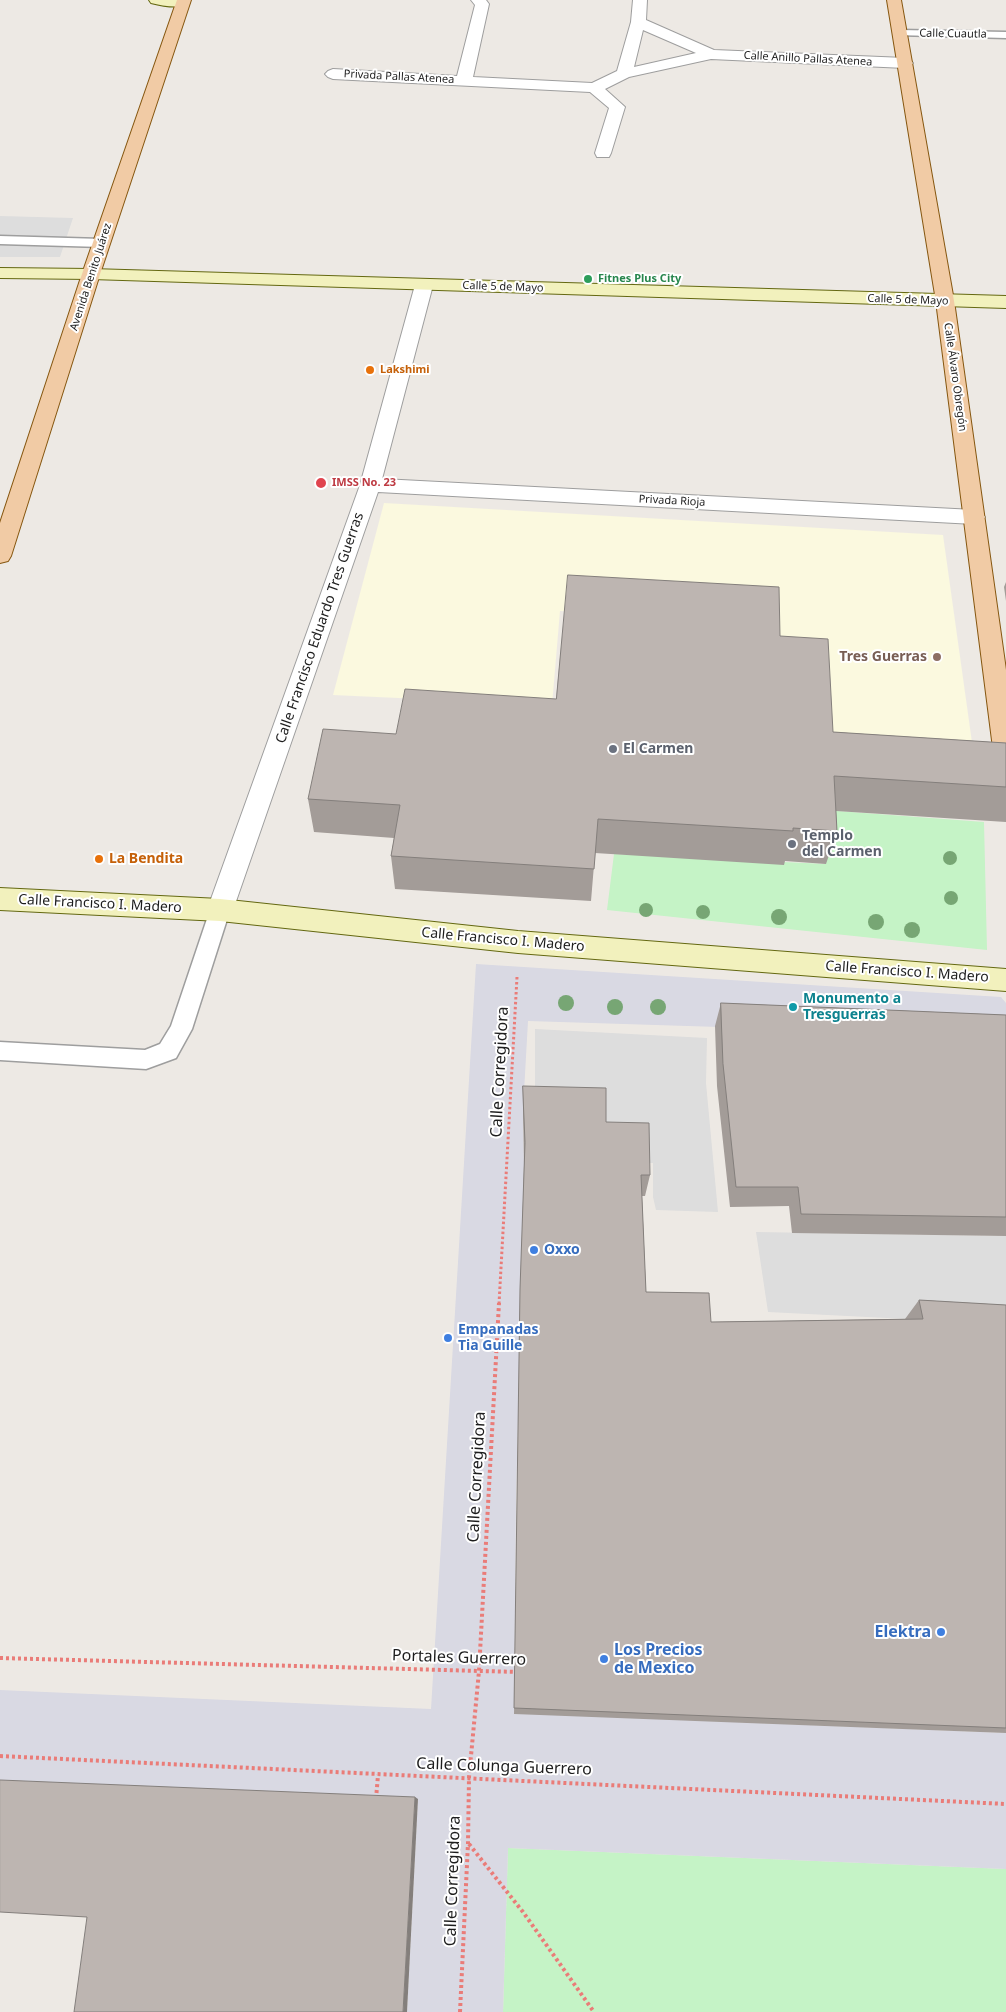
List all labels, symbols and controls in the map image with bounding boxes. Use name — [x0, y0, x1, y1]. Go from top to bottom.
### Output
street label: Calle Cuautla — [919, 27, 987, 41]
street label: Calle Anillo Pallas Atenea — [743, 49, 873, 69]
street label: Privada Pallas Atenea — [343, 68, 455, 86]
street label: Avenida Benito Juárez — [67, 222, 115, 332]
place label: Fitnes Plus City — [598, 272, 681, 286]
marker: Fitnes Plus City — [582, 273, 594, 285]
street label: Calle 5 de Mayo — [462, 279, 544, 295]
street label: Calle 5 de Mayo — [867, 292, 949, 308]
street label: Calle Álvaro Obregón — [941, 322, 969, 432]
place label: Lakshimi — [380, 363, 430, 377]
marker: Lakshimi — [364, 364, 376, 376]
marker: IMSS No. 23 — [314, 476, 328, 490]
place label: IMSS No. 23 — [332, 476, 396, 490]
street label: Privada Rioja — [638, 493, 706, 509]
street label: Calle Francisco Eduardo Tres Guerras — [272, 510, 368, 746]
place label: Tres Guerras — [839, 649, 927, 665]
marker: Tres Guerras — [931, 651, 943, 663]
place label: El Carmen — [623, 741, 693, 757]
marker: El Carmen — [607, 743, 619, 755]
place label: Templo del Carmen — [802, 828, 882, 860]
marker: Templo del Carmen — [786, 838, 798, 850]
place label: La Bendita — [109, 851, 183, 867]
marker: La Bendita — [93, 853, 105, 865]
street label: Calle Francisco I. Madero — [18, 891, 182, 917]
street label: Calle Francisco I. Madero — [421, 924, 585, 956]
street label: Calle Francisco I. Madero — [825, 958, 989, 986]
place label: Monumento a Tresguerras — [803, 991, 901, 1024]
marker: Monumento a Tresguerras — [787, 1001, 799, 1013]
street label: Calle Corregidora — [487, 1006, 513, 1138]
place label: Oxxo — [544, 1242, 580, 1258]
marker: Oxxo — [528, 1244, 540, 1256]
place label: Empanadas Tia Guille — [458, 1322, 538, 1354]
marker: Empanadas Tia Guille — [442, 1332, 454, 1344]
street label: Calle Corregidora — [464, 1411, 490, 1543]
place label: Elektra — [874, 1622, 931, 1642]
marker: Elektra — [935, 1626, 947, 1638]
place label: Los Precios de Mexico — [614, 1640, 703, 1678]
street label: Portales Guerrero — [392, 1646, 526, 1670]
marker: Los Precios de Mexico — [598, 1653, 610, 1665]
street label: Calle Colunga Guerrero — [416, 1754, 592, 1780]
street label: Calle Corregidora — [441, 1815, 465, 1947]

